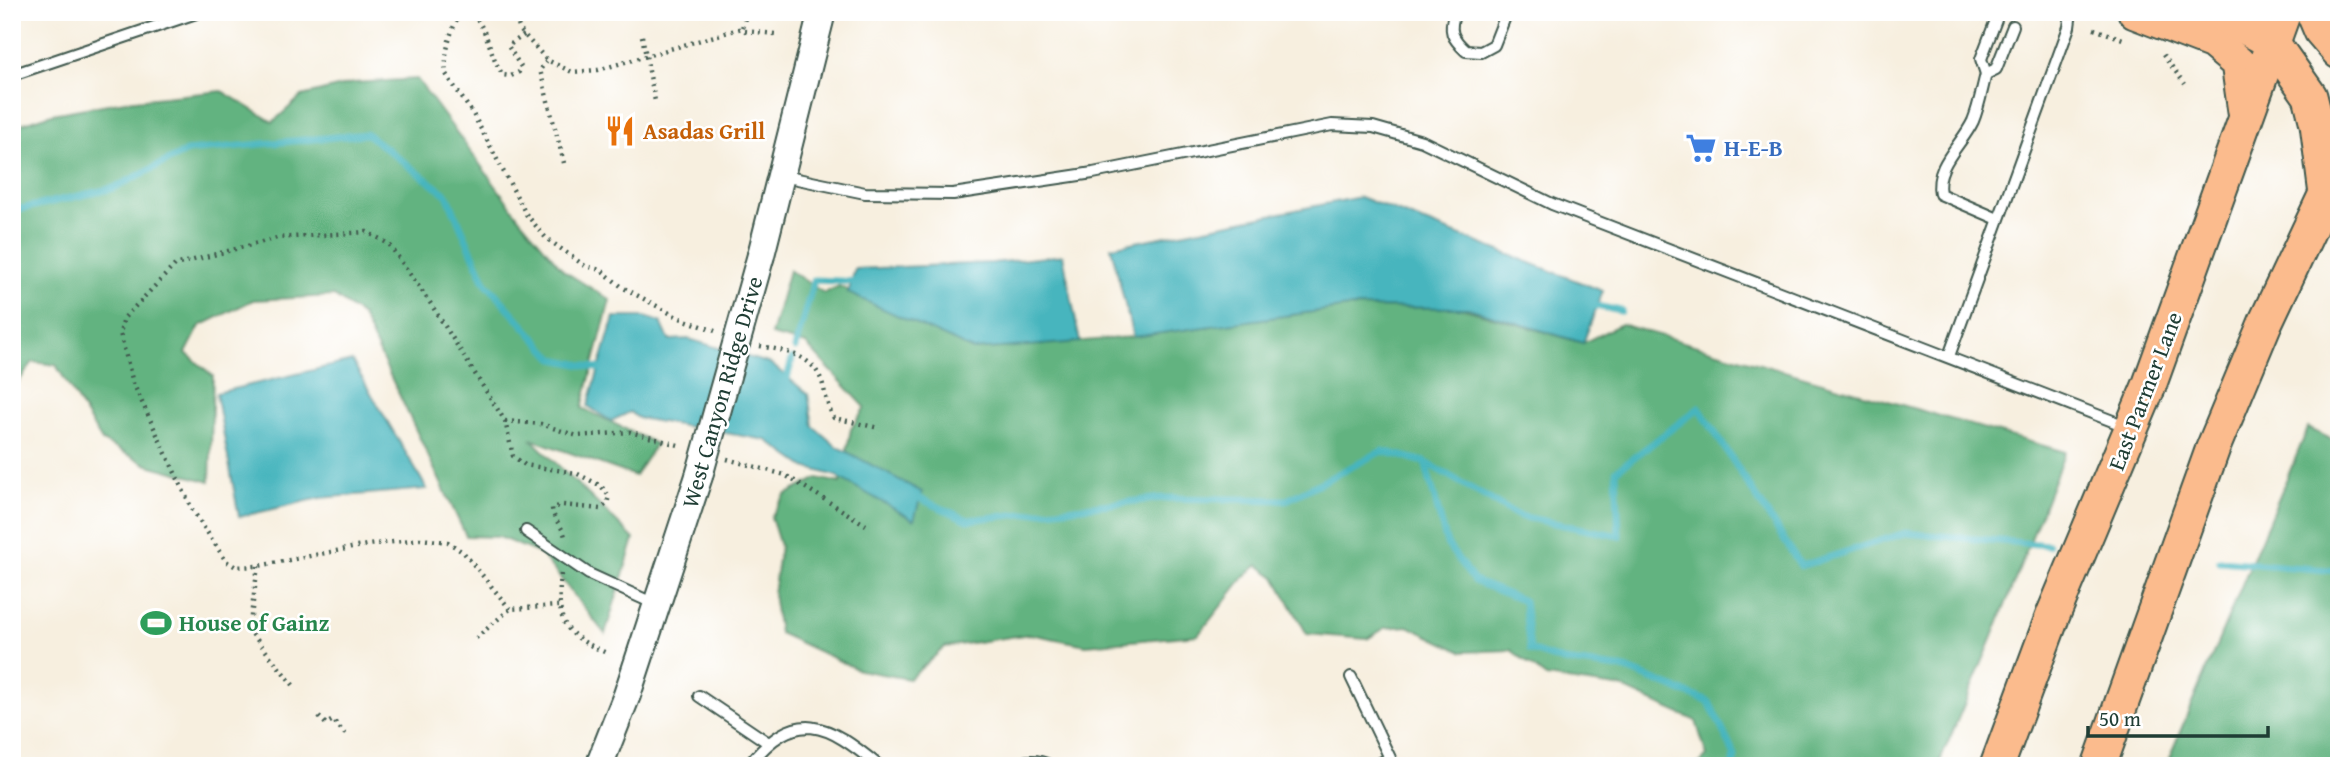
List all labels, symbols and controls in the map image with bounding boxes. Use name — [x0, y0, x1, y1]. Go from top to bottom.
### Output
restaurant icon: Asadas Grill — [603, 114, 637, 148]
place label: Asadas Grill — [643, 114, 765, 147]
supermarket icon: H-E-B — [1684, 131, 1718, 165]
place label: H-E-B — [1724, 131, 1783, 164]
street label: West Canyon Ridge Drive — [673, 272, 770, 512]
street label: East Parmer Lane — [2099, 307, 2190, 475]
sports icon: House of Gainz — [139, 606, 173, 640]
place label: House of Gainz — [179, 606, 329, 639]
scale bar — [2088, 694, 2269, 738]
text: 50 m — [2099, 703, 2141, 734]

